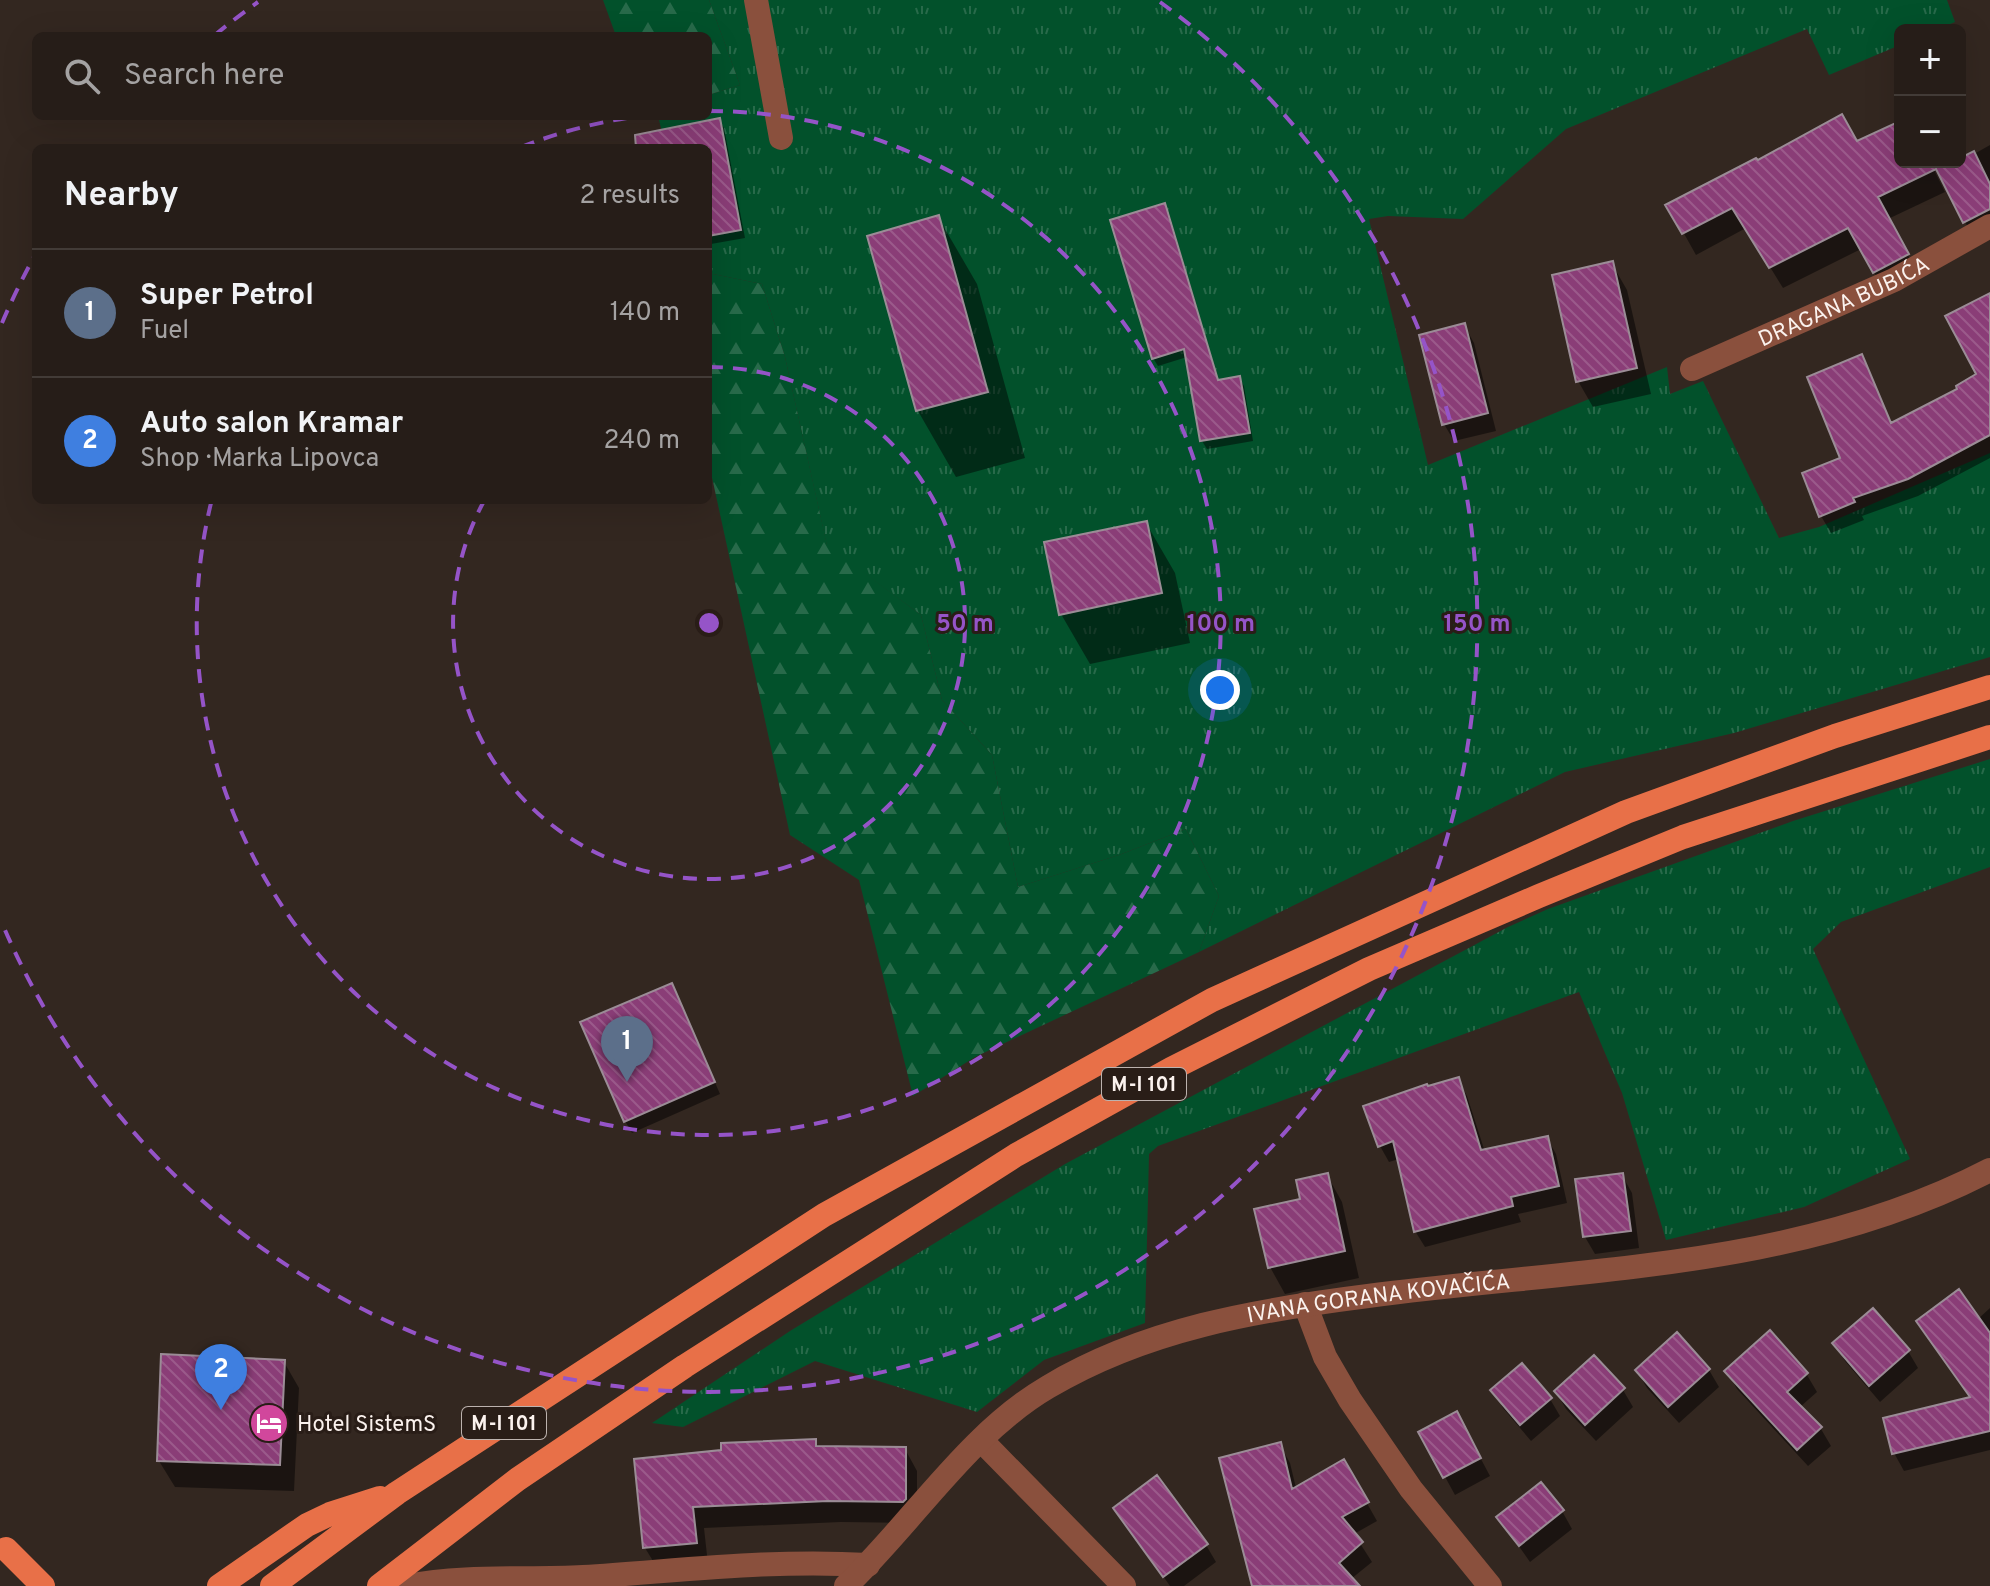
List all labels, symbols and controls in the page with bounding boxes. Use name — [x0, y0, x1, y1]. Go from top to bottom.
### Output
map controls — [1894, 24, 1966, 168]
button: + — [1894, 24, 1966, 96]
search box — [32, 32, 712, 120]
icon: search — [60, 54, 104, 98]
text: Search here — [124, 58, 284, 95]
button: − — [1894, 96, 1966, 168]
text: Nearby — [64, 175, 179, 218]
text: 2 results — [580, 180, 680, 213]
street label: DRAGANA BUBIĆA — [1755, 252, 1935, 354]
text: Super Petrol — [140, 278, 314, 315]
text: 1 — [85, 297, 95, 330]
text: 140 m — [610, 297, 680, 330]
text: Fuel — [140, 315, 189, 348]
text: Auto salon Kramar — [140, 406, 403, 443]
text: 2 — [82, 425, 98, 458]
text: 240 m — [603, 425, 680, 458]
text: Shop · Marka Lipovca — [140, 443, 379, 476]
centre of rings — [695, 609, 723, 637]
text: 50 m — [936, 610, 994, 640]
text: 100 m — [1187, 610, 1255, 640]
text: 150 m — [1443, 610, 1511, 640]
your location — [1200, 670, 1240, 710]
pin: 1 — [601, 1016, 653, 1082]
road number: M-I 101 — [1102, 1068, 1186, 1100]
street label: IVANA GORANA KOVAČIĆA — [1245, 1268, 1512, 1331]
pin: 2 — [195, 1344, 247, 1410]
hotel icon: Hotel SistemS — [248, 1402, 290, 1444]
road number: M-I 101 — [462, 1407, 546, 1439]
place label: Hotel SistemS — [297, 1412, 436, 1439]

